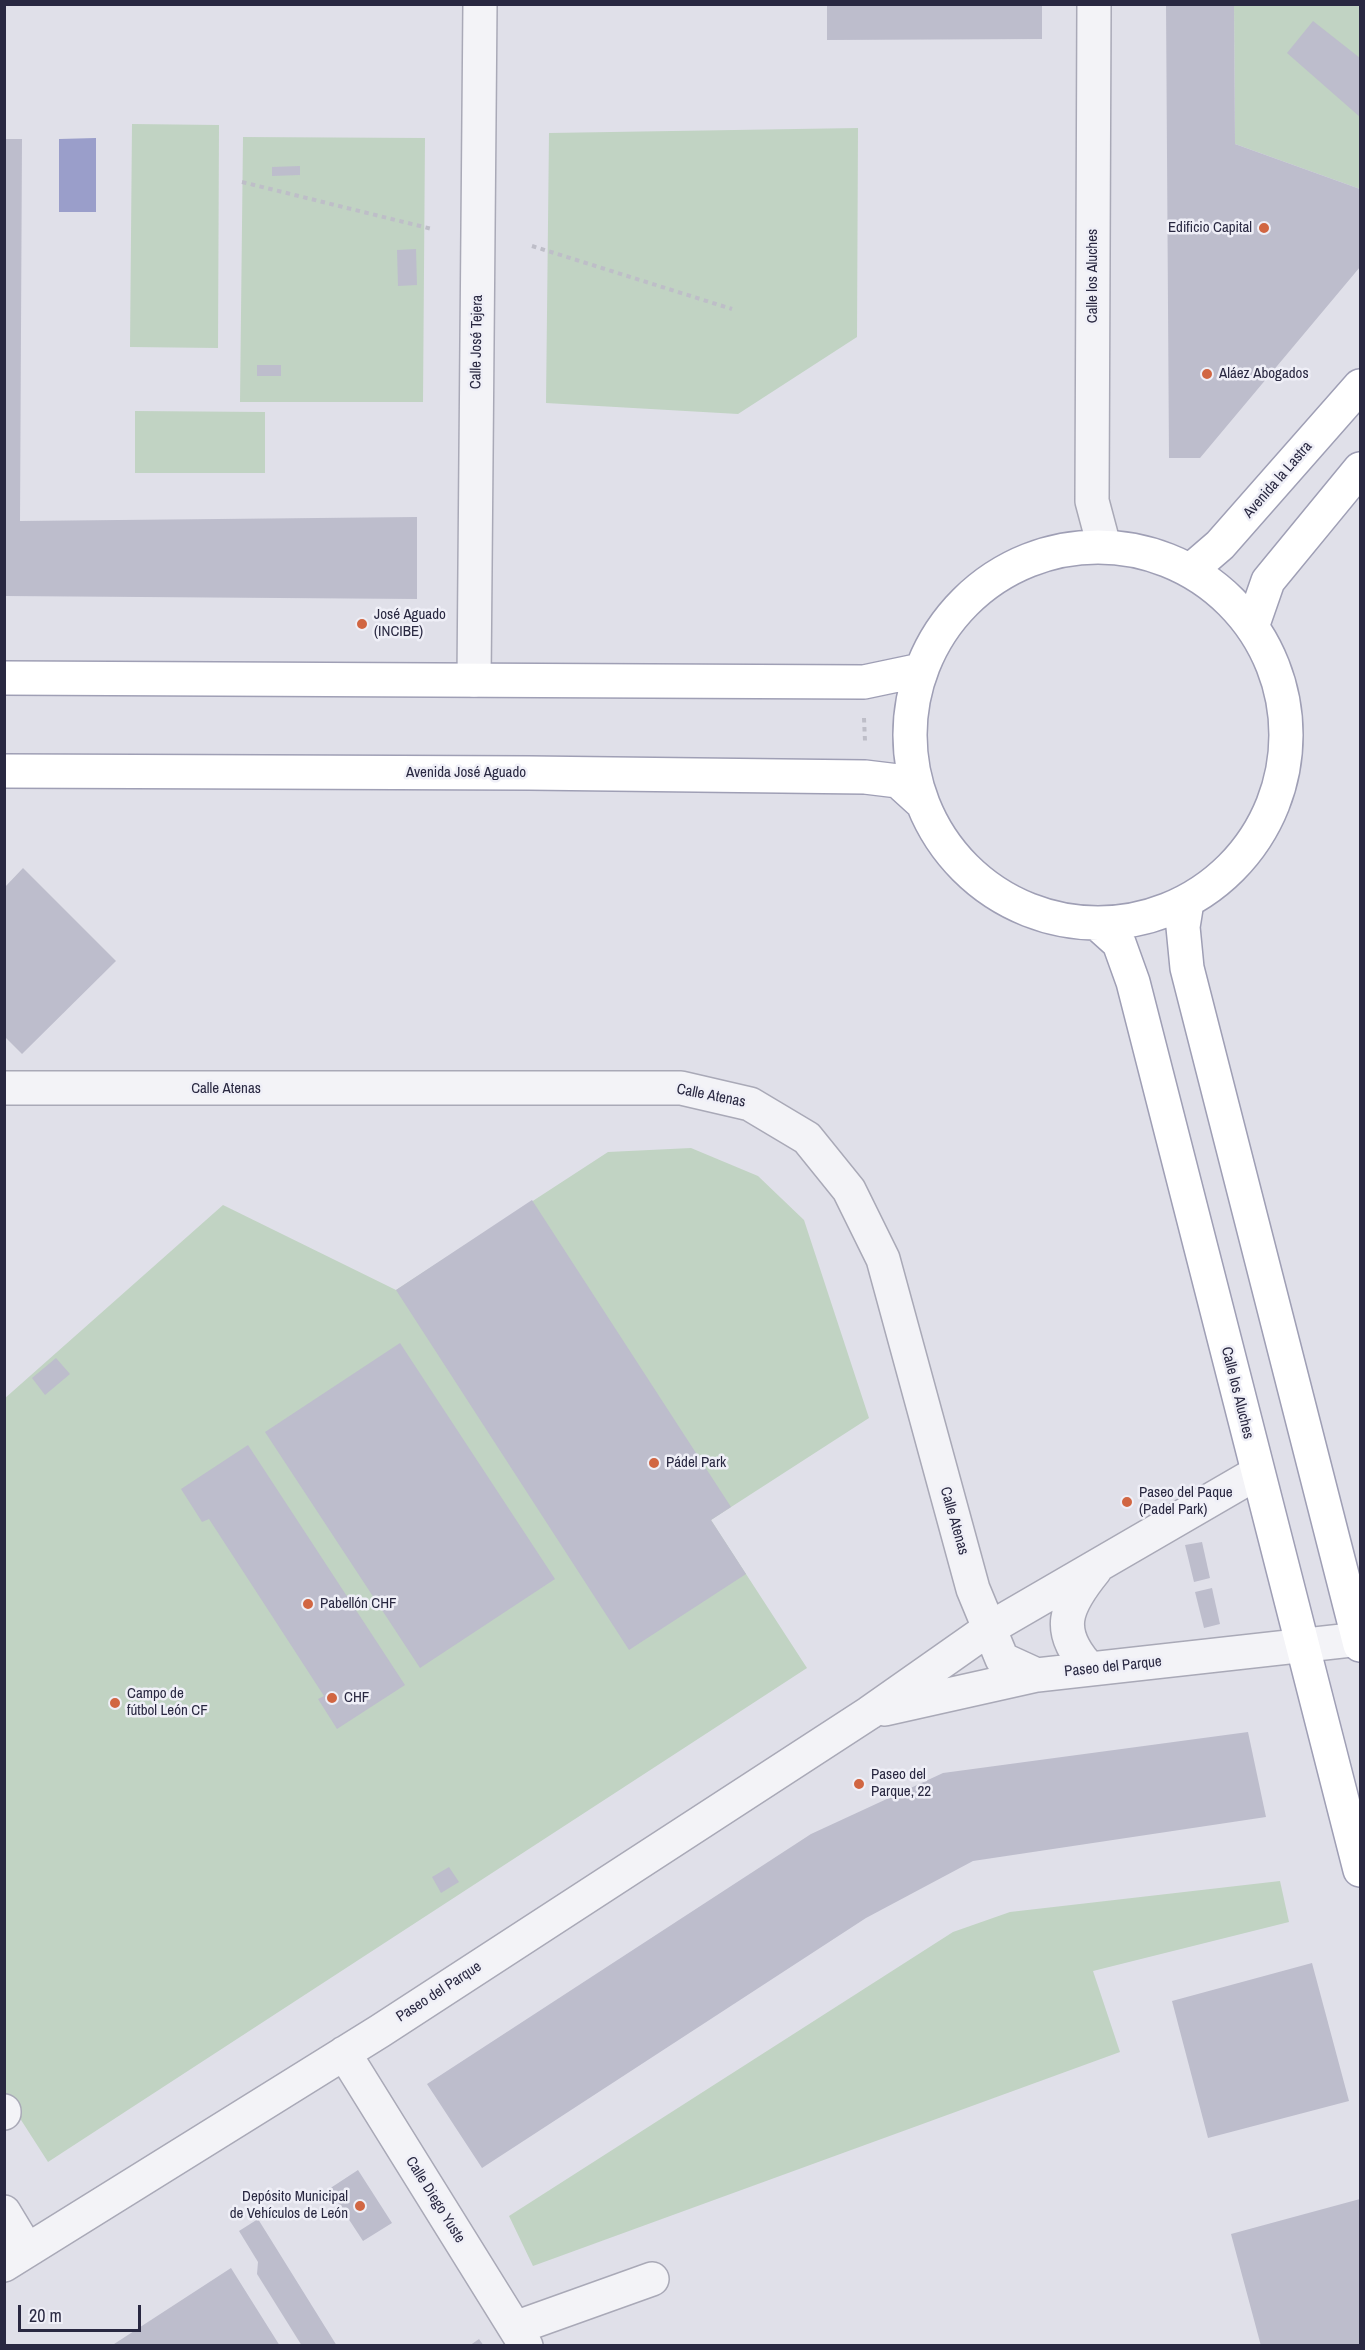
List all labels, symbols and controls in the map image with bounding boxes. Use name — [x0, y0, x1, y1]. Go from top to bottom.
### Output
place label: Edificio Capital — [1168, 219, 1252, 237]
marker: Edificio Capital — [1257, 221, 1271, 235]
street label: Calle los Aluches — [1084, 229, 1102, 323]
street label: Calle José Tejera — [467, 295, 487, 389]
place label: Aláez Abogados — [1219, 365, 1309, 383]
marker: Aláez Abogados — [1200, 367, 1214, 381]
street label: Avenida la Lastra — [1240, 438, 1316, 522]
place label: José Aguado (INCIBE) — [374, 606, 446, 641]
marker: José Aguado (INCIBE) — [355, 617, 369, 631]
street label: Avenida José Aguado — [406, 764, 526, 782]
street label: Calle Atenas — [191, 1080, 261, 1098]
street label: Calle Atenas — [675, 1081, 747, 1111]
street label: Calle los Aluches — [1217, 1345, 1257, 1441]
place label: Pádel Park — [666, 1454, 726, 1472]
marker: Pádel Park — [647, 1456, 661, 1470]
place label: Paseo del Paque (Padel Park) — [1139, 1484, 1233, 1519]
street label: Calle Atenas — [936, 1485, 972, 1557]
marker: Paseo del Paque (Padel Park) — [1120, 1495, 1134, 1509]
place label: Pabellón CHF — [320, 1595, 397, 1613]
marker: Pabellón CHF — [301, 1597, 315, 1611]
street label: Paseo del Parque — [1063, 1653, 1163, 1681]
place label: Campo de fútbol León CF — [127, 1685, 208, 1720]
place label: CHF — [344, 1689, 369, 1707]
marker: CHF — [325, 1691, 339, 1705]
marker: Campo de fútbol León CF — [108, 1696, 122, 1710]
place label: Paseo del Parque, 22 — [871, 1766, 931, 1801]
marker: Paseo del Parque, 22 — [852, 1777, 866, 1791]
street label: Paseo del Parque — [393, 1958, 485, 2026]
street label: Calle Diego Yuste — [401, 2153, 469, 2247]
place label: Depósito Municipal de Vehículos de León — [230, 2188, 348, 2223]
marker: Depósito Municipal de Vehículos de León — [353, 2199, 367, 2213]
scale bar — [21, 2293, 144, 2331]
text: 20 m — [29, 2303, 62, 2328]

